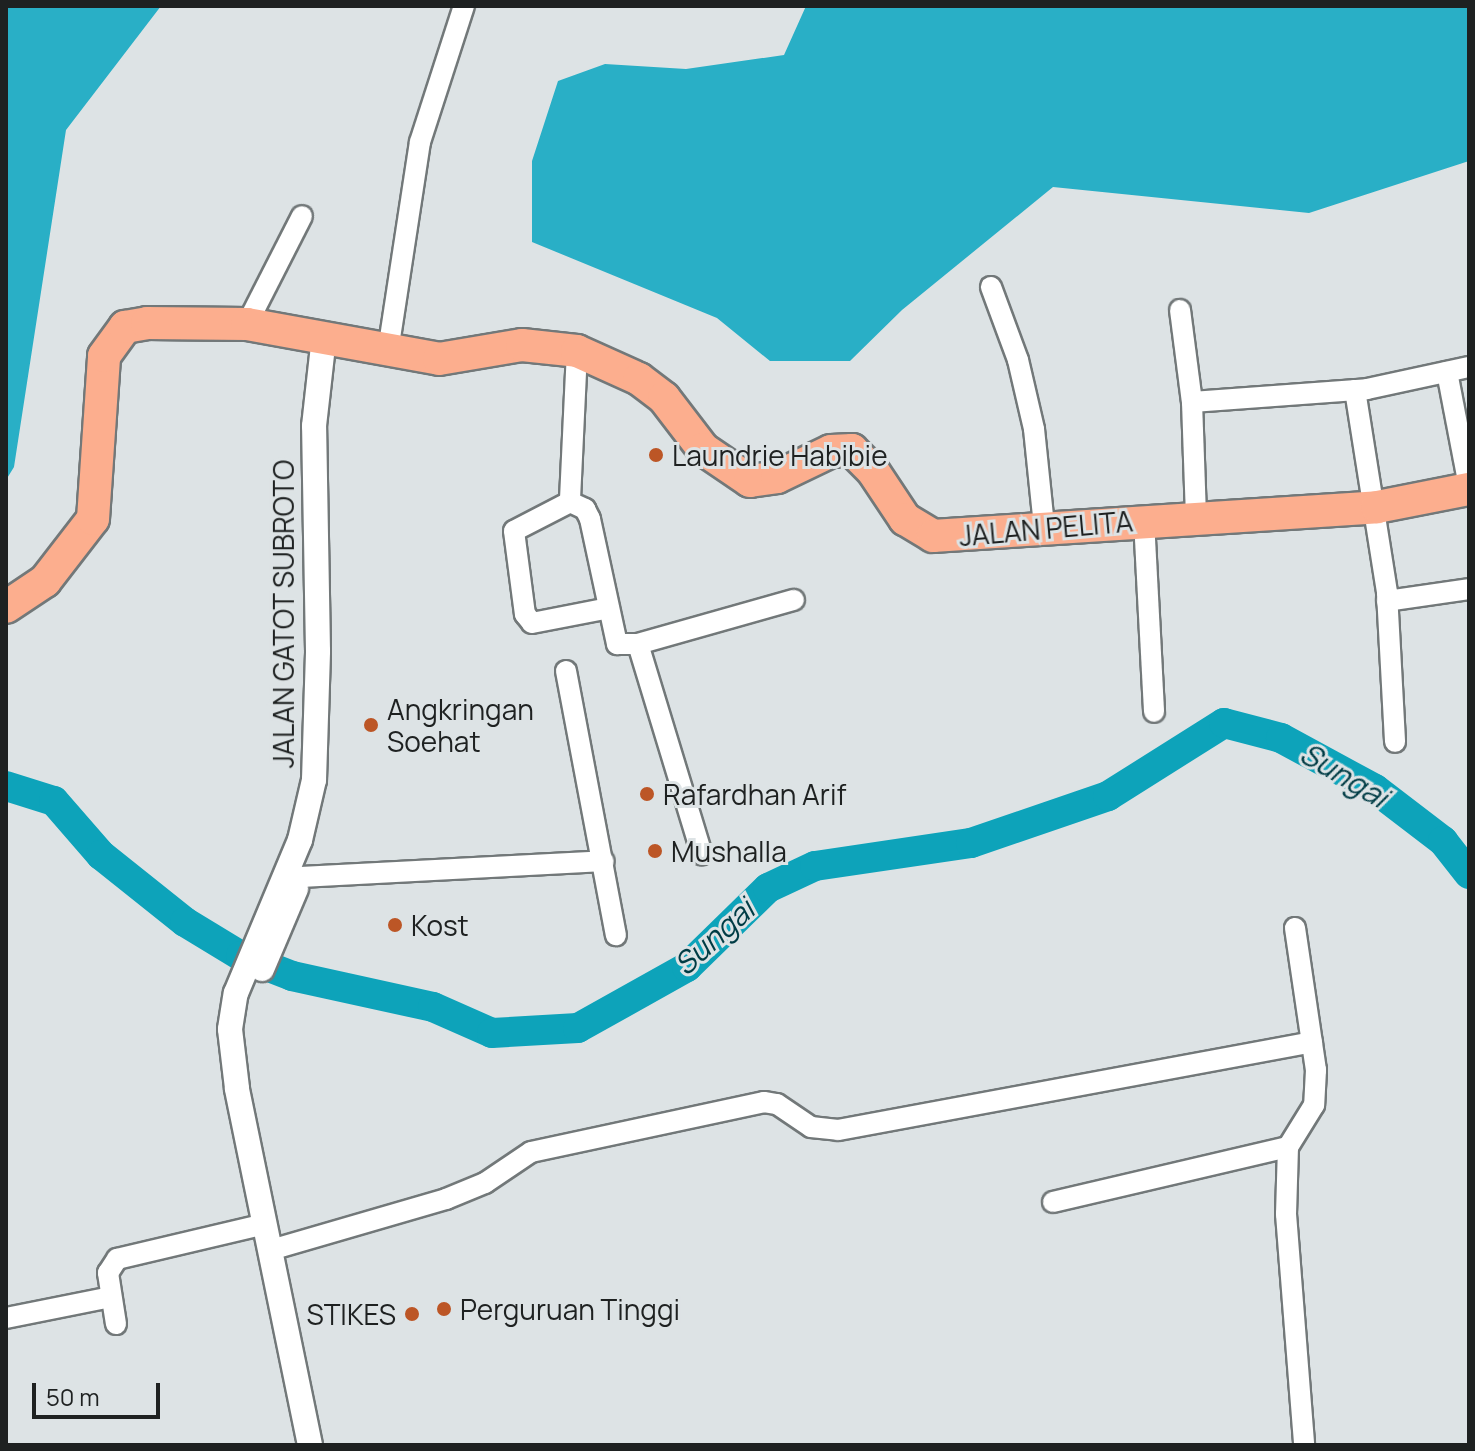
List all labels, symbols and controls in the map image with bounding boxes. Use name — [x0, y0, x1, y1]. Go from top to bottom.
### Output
place label: Laundrie Habibie — [672, 438, 888, 472]
marker: Laundrie Habibie — [647, 446, 665, 464]
street label: JALAN GATOT SUBROTO — [266, 459, 300, 769]
street label: JALAN PELITA — [958, 504, 1134, 552]
place label: Angkringan Soehat — [387, 692, 534, 758]
marker: Angkringan Soehat — [362, 716, 380, 734]
water label: Sungai — [1294, 735, 1394, 815]
place label: Rafardhan Arif — [663, 777, 846, 811]
marker: Rafardhan Arif — [638, 785, 656, 803]
place label: Mushalla — [671, 834, 787, 868]
marker: Mushalla — [646, 842, 664, 860]
water label: Sungai — [666, 892, 762, 982]
place label: Kost — [411, 908, 469, 942]
marker: Kost — [386, 916, 404, 934]
place label: Perguruan Tinggi — [460, 1292, 680, 1326]
place label: STIKES — [306, 1297, 396, 1331]
marker: Perguruan Tinggi — [435, 1300, 453, 1318]
marker: STIKES — [403, 1305, 421, 1323]
scale bar — [36, 1367, 164, 1417]
text: 50 m — [46, 1380, 100, 1413]

